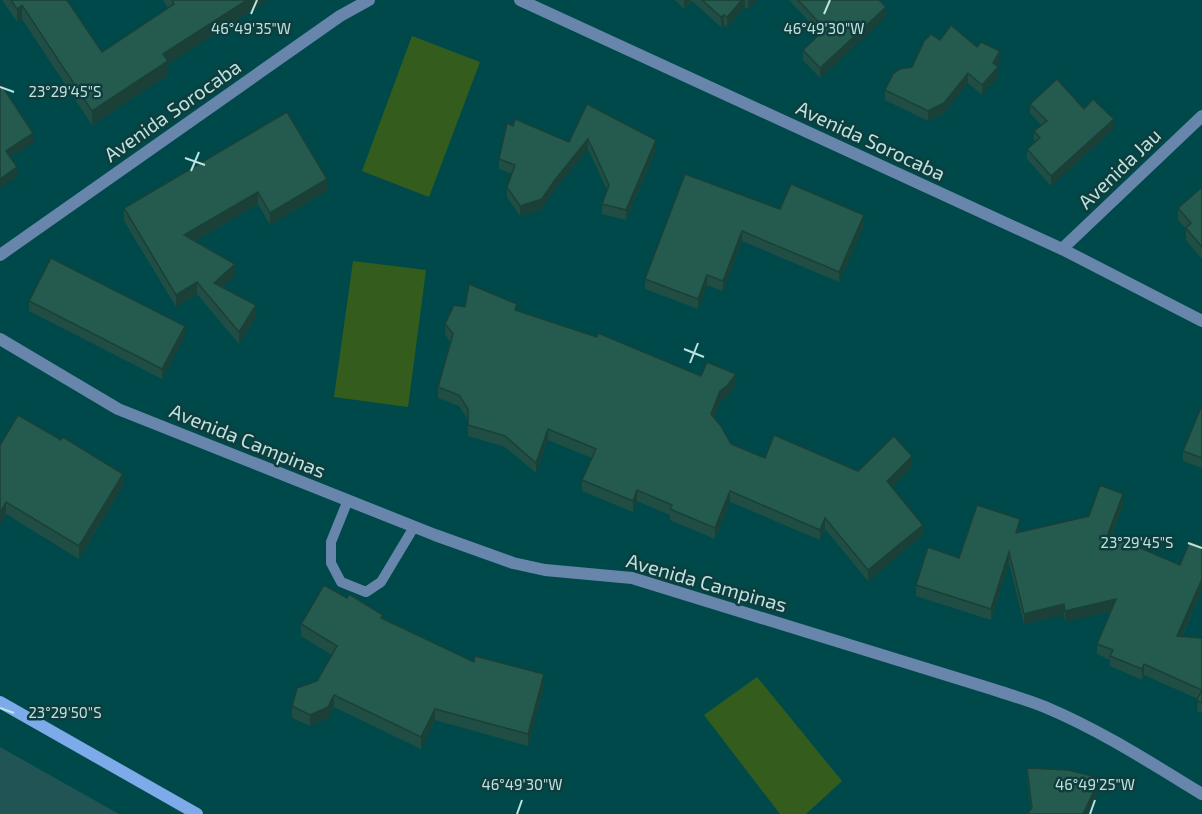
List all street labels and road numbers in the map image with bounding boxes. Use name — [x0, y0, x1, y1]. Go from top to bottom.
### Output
street label: Avenida Sorocaba — [99, 54, 245, 166]
street label: Avenida Sorocaba — [793, 95, 949, 185]
street label: Avenida Jau — [1073, 123, 1165, 213]
street label: Avenida Campinas — [167, 398, 329, 482]
street label: Avenida Campinas — [624, 548, 790, 616]

